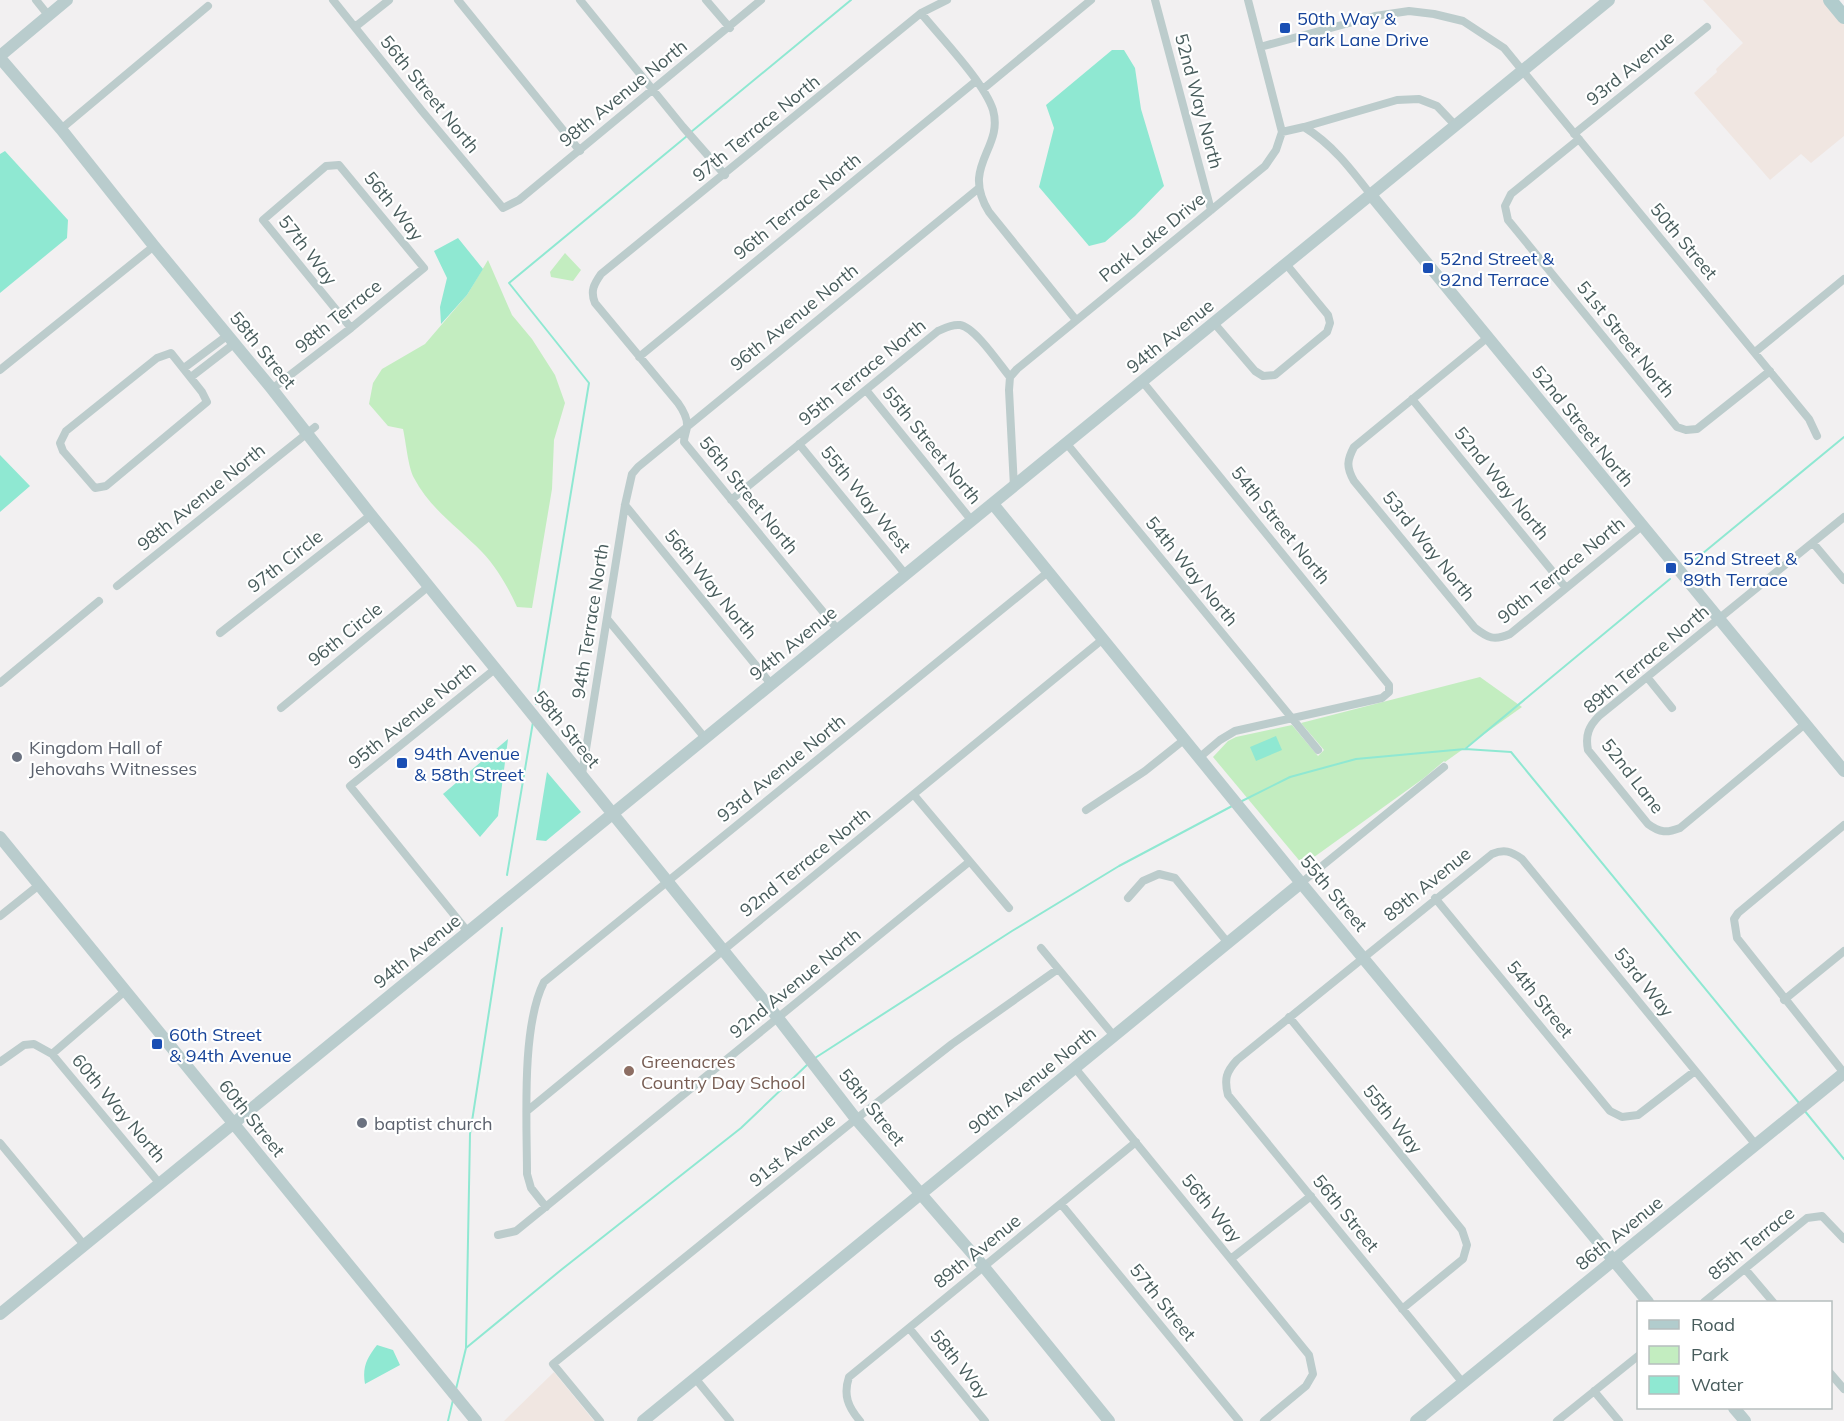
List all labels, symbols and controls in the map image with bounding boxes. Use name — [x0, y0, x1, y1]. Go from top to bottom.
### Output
place label: 50th Way & Park Lane Drive — [1297, 7, 1429, 51]
marker: 50th Way & Park Lane Drive — [1278, 21, 1292, 35]
street label: 93rd Avenue — [1581, 26, 1679, 110]
street label: 56th Street North — [375, 30, 485, 158]
street label: 52nd Way North — [1170, 31, 1228, 171]
street label: 98th Avenue North — [554, 34, 692, 152]
street label: 97th Terrace North — [688, 70, 824, 186]
street label: 96th Terrace North — [729, 148, 865, 264]
street label: 56th Way — [359, 167, 429, 246]
street label: Park Lake Drive — [1094, 187, 1210, 287]
street label: 50th Street — [1645, 198, 1723, 284]
street label: 57th Way — [274, 210, 343, 290]
place label: 52nd Street & 92nd Terrace — [1440, 247, 1555, 291]
street label: 96th Avenue North — [725, 258, 863, 376]
marker: 52nd Street & 92nd Terrace — [1421, 261, 1435, 275]
street label: 98th Terrace — [290, 274, 386, 358]
street label: 51st Street North — [1572, 276, 1680, 402]
street label: 94th Avenue — [1122, 294, 1218, 378]
street label: 58th Street — [225, 307, 301, 393]
street label: 95th Terrace North — [794, 314, 930, 430]
street label: 52nd Street North — [1527, 361, 1639, 491]
street label: 55th Street North — [877, 381, 987, 509]
street label: 52nd Way North — [1449, 422, 1555, 544]
street label: 56th Street North — [694, 431, 804, 559]
street label: 98th Avenue North — [132, 438, 270, 556]
street label: 55th Way West — [816, 441, 916, 557]
street label: 54th Street North — [1226, 461, 1336, 589]
street label: 53rd Way North — [1378, 486, 1480, 606]
street label: 54th Way North — [1141, 511, 1243, 631]
street label: 90th Terrace North — [1493, 512, 1629, 628]
street label: 97th Circle — [243, 524, 327, 598]
street label: 56th Way North — [660, 524, 762, 644]
street label: 94th Terrace North — [566, 542, 614, 700]
place label: 52nd Street & 89th Terrace — [1683, 547, 1798, 591]
marker: 52nd Street & 89th Terrace — [1664, 561, 1678, 575]
street label: 96th Circle — [303, 597, 387, 671]
street label: 89th Terrace North — [1578, 600, 1714, 718]
street label: 94th Avenue — [745, 601, 841, 685]
street label: 95th Avenue North — [343, 656, 481, 774]
street label: 58th Street — [529, 686, 605, 772]
street label: 93rd Avenue North — [712, 709, 850, 827]
street label: 52nd Lane — [1597, 734, 1669, 818]
place label: Kingdom Hall of Jehovahs Witnesses — [29, 736, 197, 780]
place label: 94th Avenue & 58th Street — [414, 742, 524, 786]
marker: Kingdom Hall of Jehovahs Witnesses — [10, 750, 24, 764]
marker: 94th Avenue & 58th Street — [395, 756, 409, 770]
street label: 92nd Terrace North — [735, 802, 875, 922]
street label: 89th Avenue — [1379, 842, 1475, 926]
street label: 55th Street — [1295, 850, 1373, 936]
street label: 94th Avenue — [369, 909, 465, 993]
street label: 92nd Avenue North — [725, 923, 865, 1043]
street label: 53rd Way — [1609, 943, 1679, 1022]
street label: 54th Street — [1502, 956, 1578, 1042]
street label: 90th Avenue North — [963, 1021, 1101, 1139]
place label: 60th Street & 94th Avenue — [169, 1023, 292, 1067]
marker: 60th Street & 94th Avenue — [150, 1037, 164, 1051]
street label: 60th Way North — [67, 1049, 171, 1167]
place label: Greenacres Country Day School — [641, 1050, 805, 1094]
marker: Greenacres Country Day School — [622, 1064, 636, 1078]
street label: 58th Street — [834, 1064, 910, 1150]
street label: 60th Street — [214, 1075, 290, 1161]
street label: 55th Way — [1358, 1080, 1428, 1159]
street label: 91st Avenue — [744, 1108, 840, 1192]
place label: baptist church — [374, 1112, 492, 1135]
marker: baptist church — [355, 1116, 369, 1130]
street label: 56th Way — [1177, 1169, 1248, 1247]
street label: 56th Street — [1308, 1170, 1384, 1256]
street label: 86th Avenue — [1571, 1191, 1667, 1275]
street label: 85th Terrace — [1703, 1201, 1799, 1285]
street label: 89th Avenue — [929, 1209, 1025, 1293]
street label: 57th Street — [1125, 1259, 1201, 1345]
legend — [1637, 1301, 1832, 1409]
text: Road — [1691, 1313, 1735, 1336]
street label: 58th Way — [925, 1325, 995, 1404]
text: Park — [1691, 1343, 1730, 1366]
text: Water — [1691, 1373, 1744, 1396]

